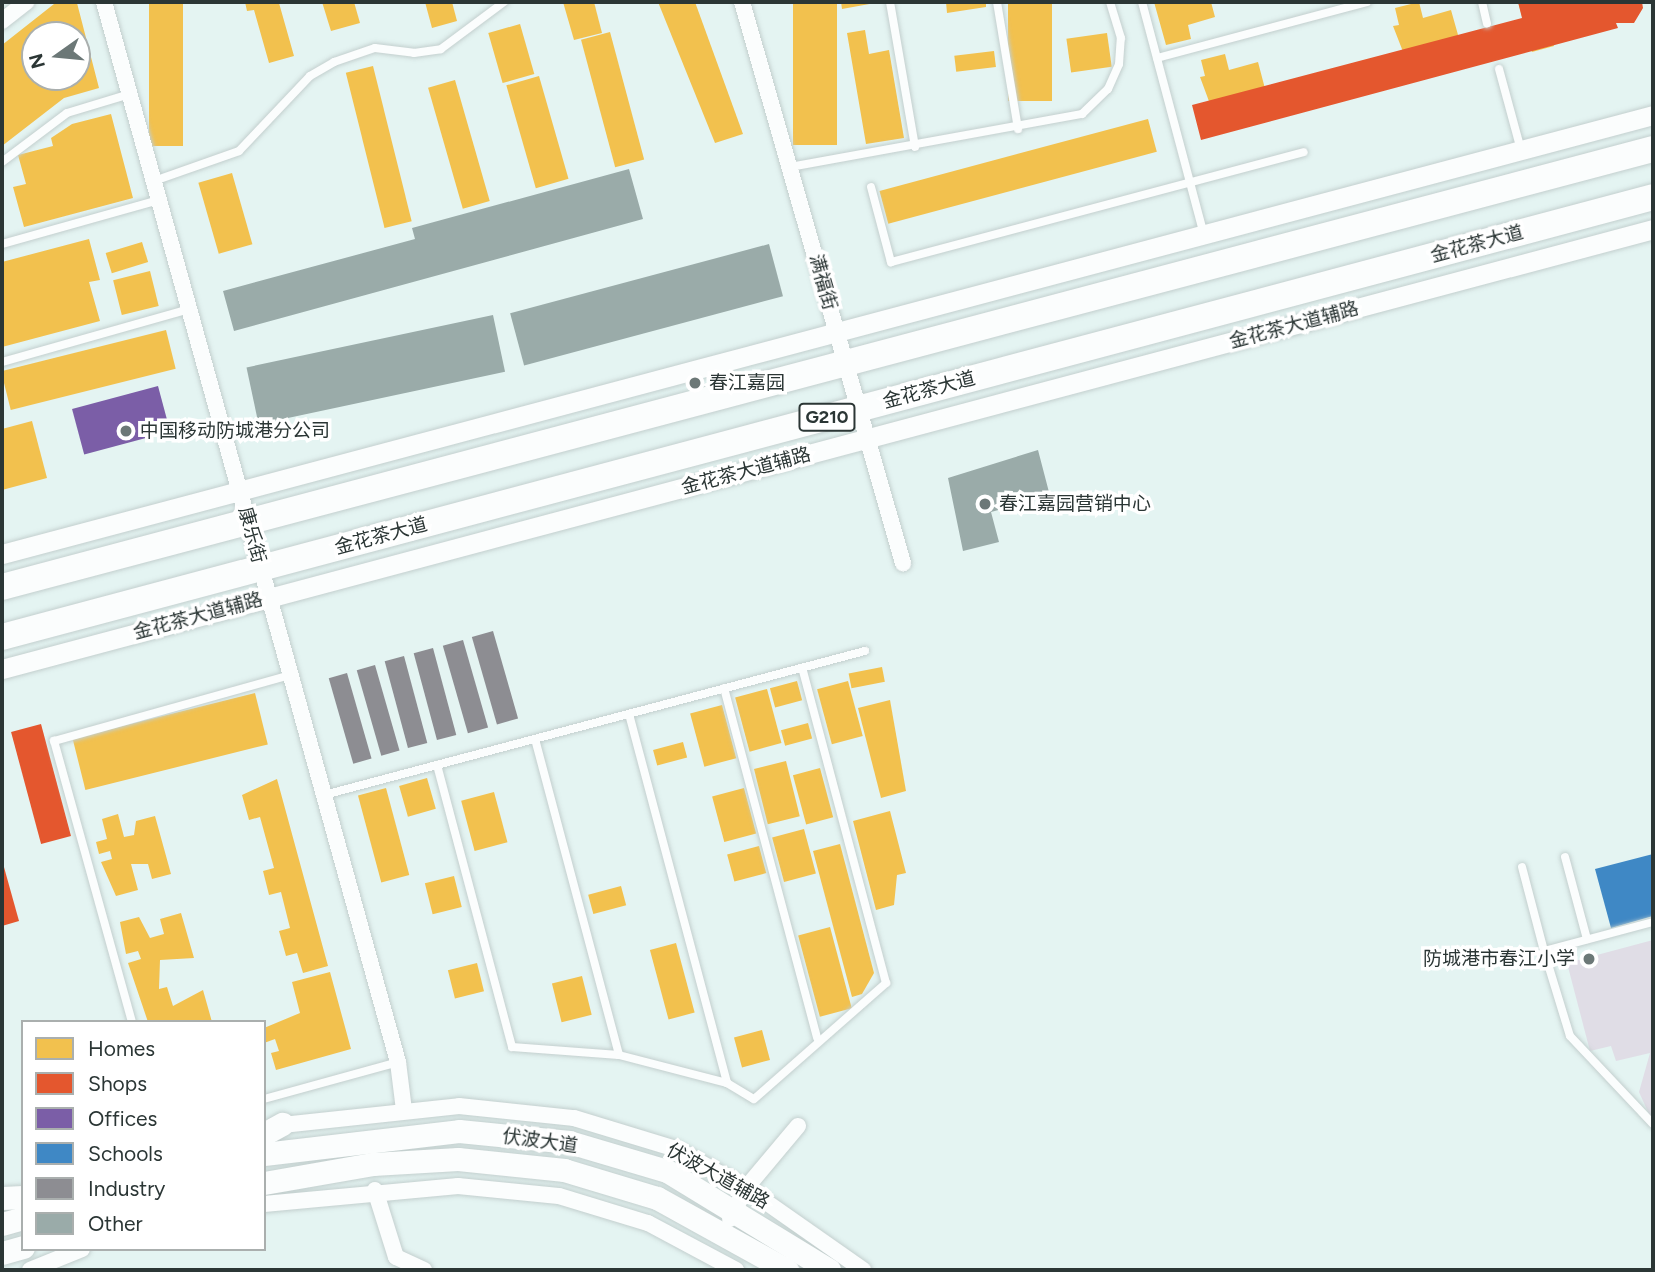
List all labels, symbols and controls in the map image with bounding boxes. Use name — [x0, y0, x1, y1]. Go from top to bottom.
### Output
north arrow — [21, 21, 91, 91]
text: N — [24, 51, 50, 71]
street label: 金花茶大道 — [1428, 221, 1526, 267]
street label: 满福街 — [804, 251, 842, 313]
street label: 金花茶大道辅路 — [1227, 297, 1361, 353]
street label: 金花茶大道 — [880, 367, 978, 413]
place label: 春江嘉园 — [709, 372, 785, 394]
marker: 春江嘉园 — [687, 375, 703, 391]
road number: G210 — [797, 402, 857, 432]
place label: 中国移动防城港分公司 — [140, 420, 330, 442]
marker: 中国移动防城港分公司 — [118, 423, 134, 439]
street label: 金花茶大道辅路 — [679, 443, 813, 499]
place label: 春江嘉园营销中心 — [999, 493, 1151, 515]
marker: 春江嘉园营销中心 — [977, 496, 993, 512]
street label: 康乐街 — [234, 505, 270, 565]
street label: 金花茶大道 — [332, 513, 430, 559]
street label: 金花茶大道辅路 — [131, 588, 265, 644]
place label: 防城港市春江小学 — [1423, 948, 1575, 970]
marker: 防城港市春江小学 — [1581, 951, 1597, 967]
legend — [21, 1020, 266, 1251]
text: Homes — [88, 1036, 155, 1061]
text: Shops — [88, 1071, 147, 1096]
text: Offices — [88, 1106, 157, 1131]
street label: 伏波大道 — [501, 1124, 579, 1158]
street label: 伏波大道辅路 — [663, 1138, 773, 1214]
text: Schools — [88, 1141, 163, 1166]
text: Industry — [88, 1176, 165, 1201]
text: Other — [88, 1211, 143, 1236]

